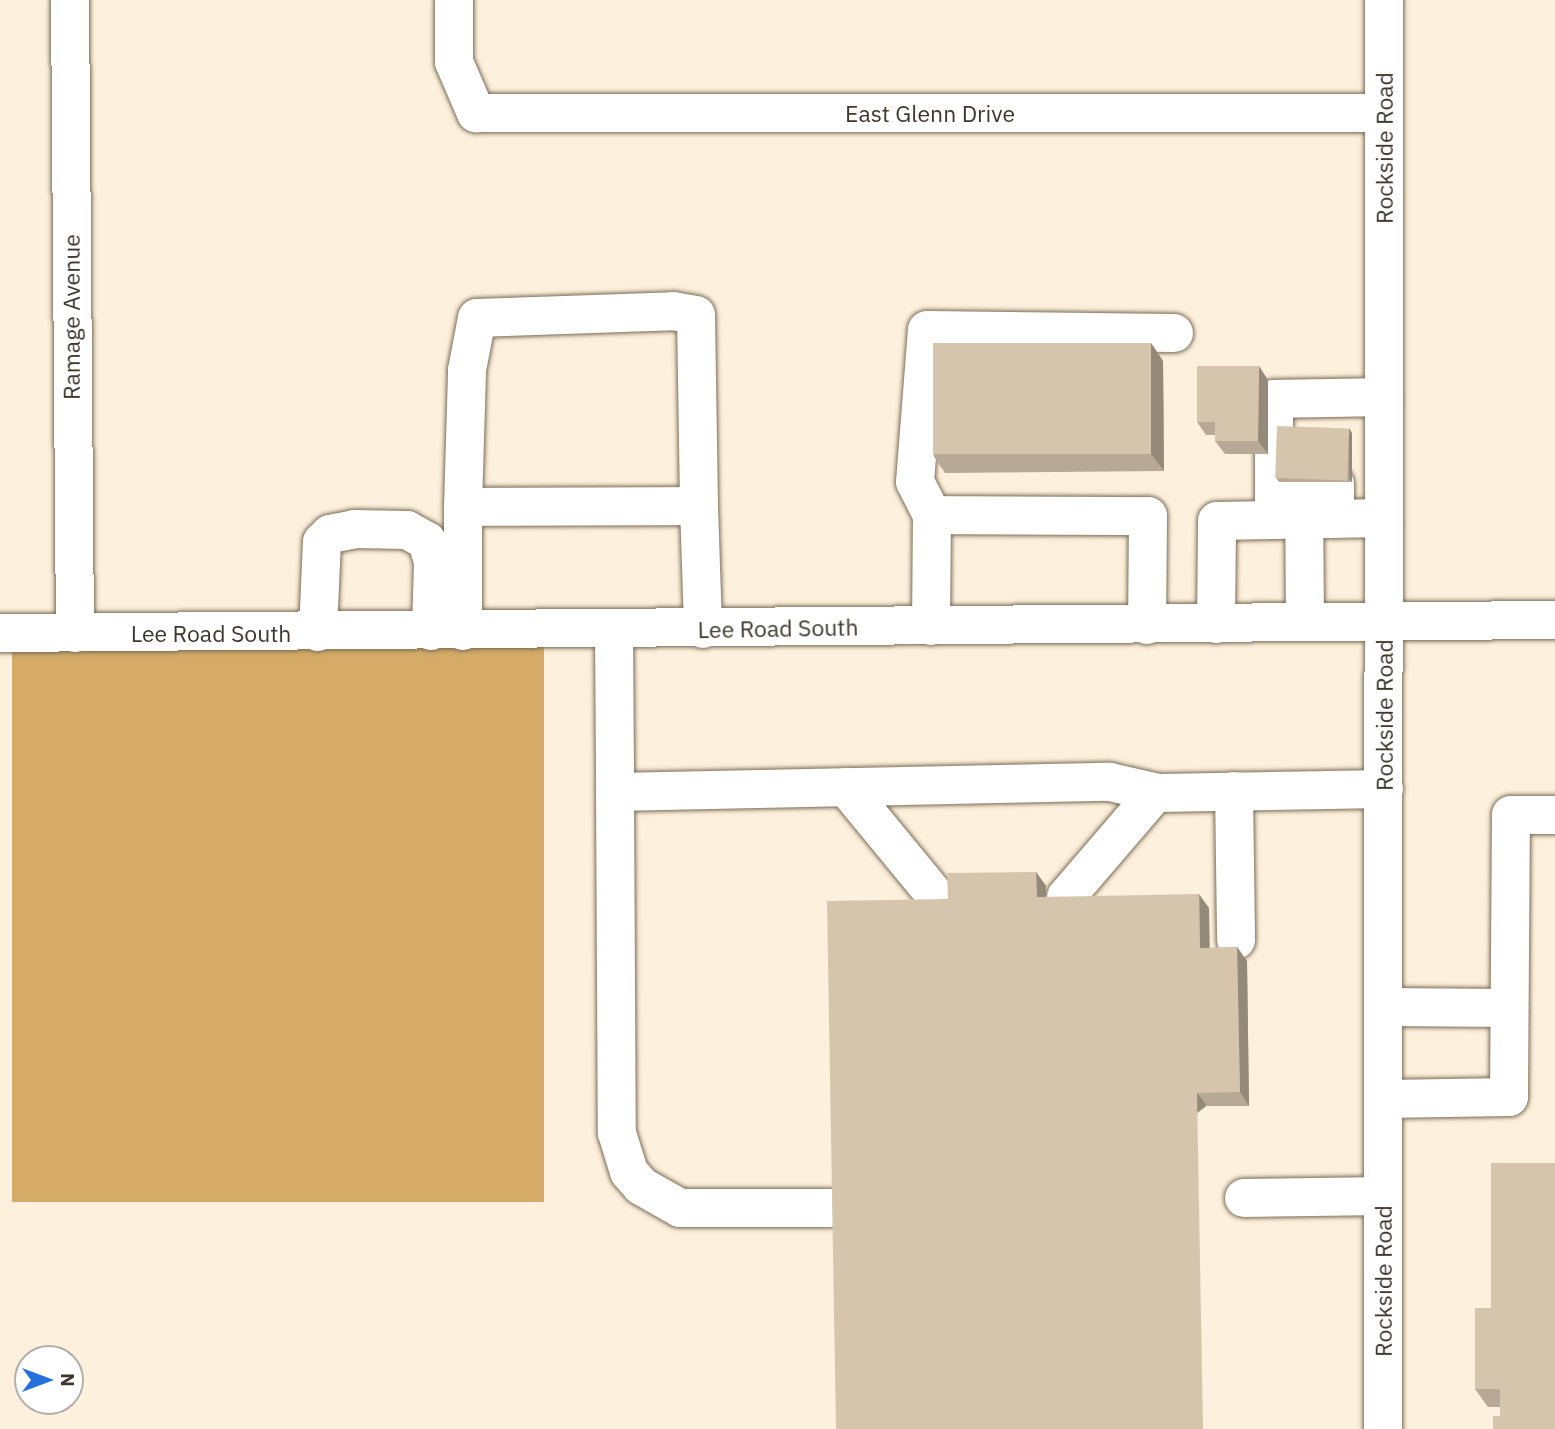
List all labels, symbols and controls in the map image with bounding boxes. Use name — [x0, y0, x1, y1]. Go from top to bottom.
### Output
street label: Rockside Road — [1370, 72, 1398, 224]
street label: East Glenn Drive — [845, 99, 1015, 127]
street label: Ramage Avenue — [57, 234, 85, 400]
street label: Lee Road South — [697, 613, 859, 643]
street label: Lee Road South — [131, 619, 291, 647]
street label: Rockside Road — [1370, 639, 1398, 791]
street label: Rockside Road — [1369, 1205, 1397, 1357]
north arrow — [14, 1345, 84, 1415]
text: N — [56, 1373, 80, 1387]

